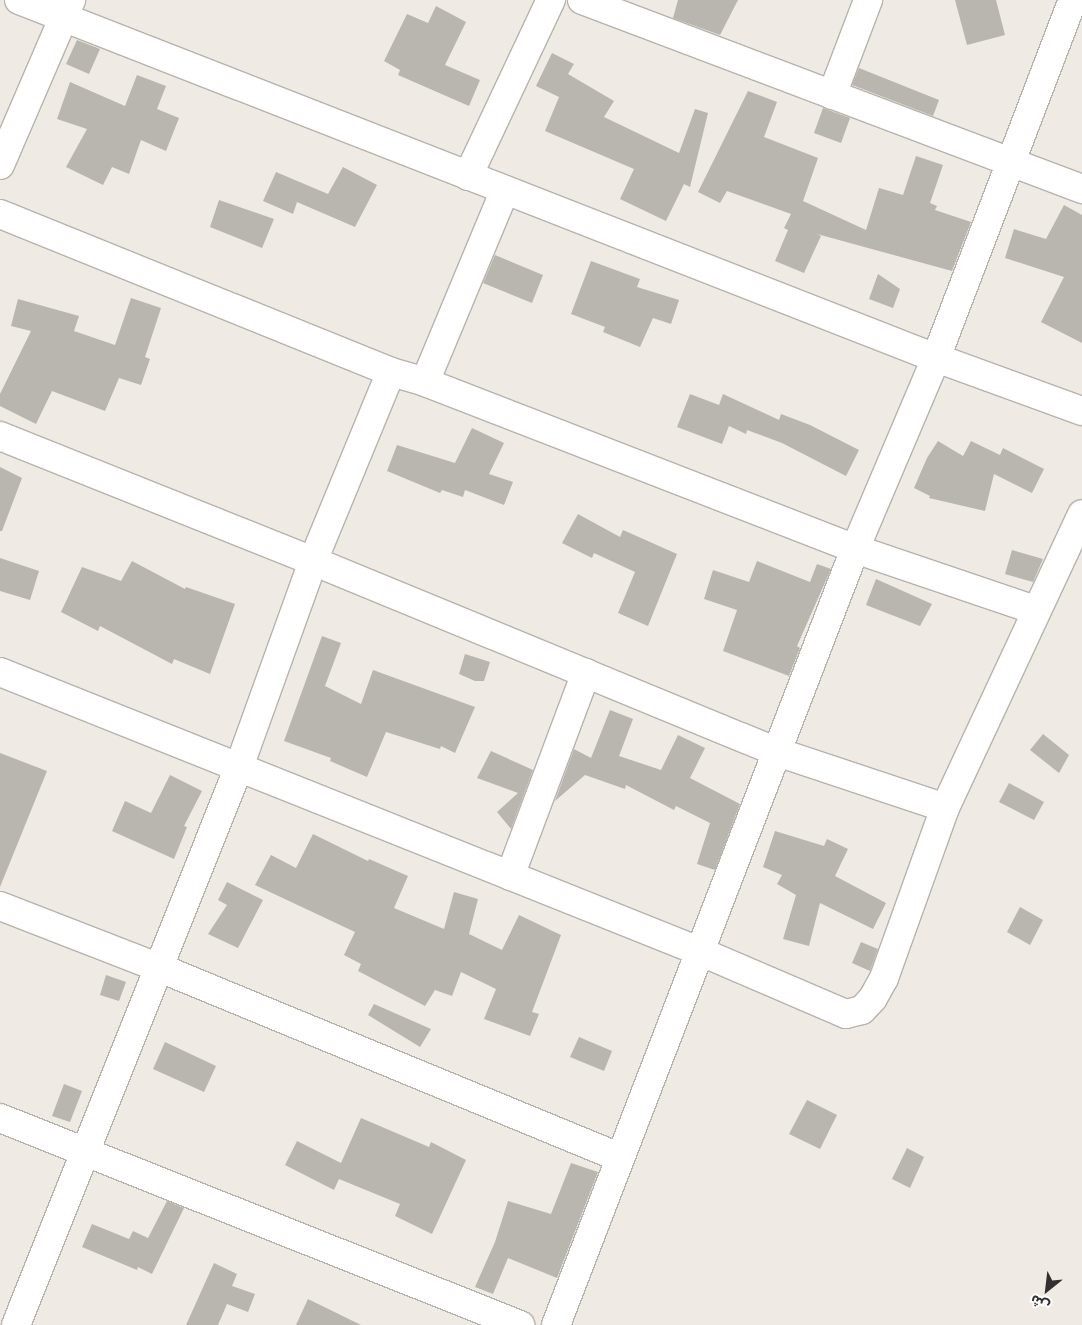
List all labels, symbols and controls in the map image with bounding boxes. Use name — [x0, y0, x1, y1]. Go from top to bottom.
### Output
north arrow — [1022, 1265, 1072, 1315]
text: ش — [1026, 1290, 1053, 1317]

